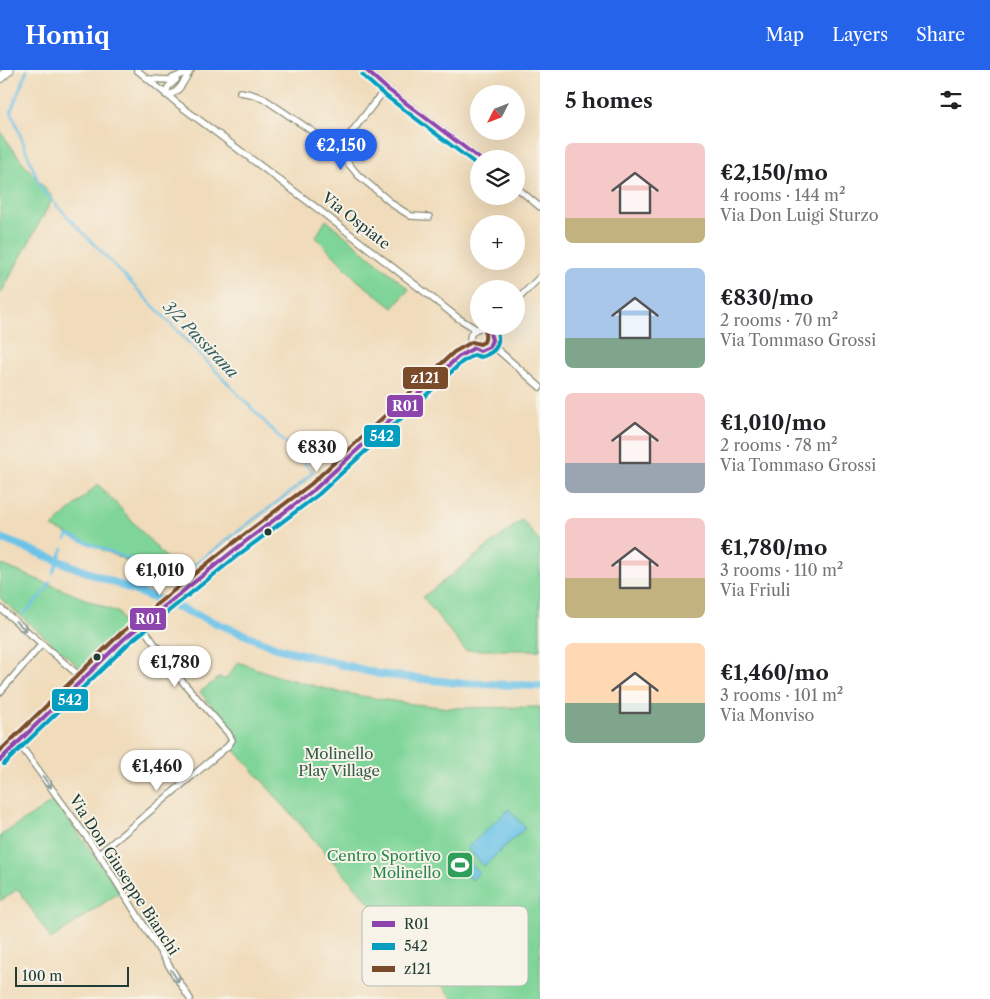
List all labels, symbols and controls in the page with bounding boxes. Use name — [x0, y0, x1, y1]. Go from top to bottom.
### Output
text: Homiq — [25, 21, 110, 50]
text: Map — [766, 24, 804, 46]
text: Layers — [832, 24, 888, 46]
text: Share — [916, 24, 965, 46]
north arrow — [470, 85, 525, 140]
map controls — [470, 85, 525, 335]
icon: filters — [937, 86, 965, 114]
text: 5 homes — [565, 88, 653, 113]
pin: €2,150 — [300, 128, 382, 171]
text: €2,150 — [316, 135, 366, 155]
button: layers — [470, 150, 525, 205]
text: €2,150/mo — [720, 160, 828, 185]
icon: home — [605, 163, 665, 223]
text: 4 rooms · 144 m² — [720, 185, 845, 205]
street label: Via Ospiate — [318, 187, 394, 253]
text: Via Don Luigi Sturzo — [720, 205, 879, 225]
button: + — [470, 215, 525, 270]
button: − — [470, 280, 525, 335]
text: €830/mo — [720, 285, 813, 310]
icon: home — [605, 288, 665, 348]
water label: 3/2 Passirana — [159, 296, 243, 382]
text: 2 rooms · 70 m² — [720, 310, 838, 330]
text: Via Tommaso Grossi — [720, 330, 876, 350]
line badge: z121 — [402, 366, 449, 390]
text: z121 — [411, 369, 440, 387]
line badge: R01 — [386, 394, 424, 418]
text: R01 — [392, 397, 419, 415]
text: €1,010/mo — [720, 410, 826, 435]
icon: home — [605, 413, 665, 473]
line badge: 542 — [363, 424, 401, 448]
text: 542 — [370, 427, 394, 445]
pin: €830 — [287, 430, 347, 473]
text: 2 rooms · 78 m² — [720, 435, 838, 455]
text: €830 — [297, 437, 337, 457]
text: Via Tommaso Grossi — [720, 455, 876, 475]
unlabelled marker — [263, 527, 273, 537]
text: €1,780/mo — [720, 535, 827, 560]
icon: home — [605, 538, 665, 598]
pin: €1,010 — [119, 554, 201, 596]
text: €1,010 — [135, 560, 185, 580]
text: 3 rooms · 110 m² — [720, 560, 843, 580]
text: Via Friuli — [720, 580, 790, 600]
line badge: R01 — [129, 607, 167, 631]
text: R01 — [135, 610, 162, 628]
one-way arrow — [14, 620, 27, 631]
pin: €1,780 — [134, 646, 216, 688]
unlabelled marker — [92, 652, 102, 662]
text: €1,780 — [150, 652, 200, 672]
text: €1,460/mo — [720, 660, 829, 685]
icon: home — [605, 663, 665, 723]
text: 3 rooms · 101 m² — [720, 685, 843, 705]
line badge: 542 — [51, 688, 89, 712]
text: 542 — [58, 691, 82, 709]
text: Via Monviso — [720, 705, 814, 725]
park label: Molinello Play Village — [298, 744, 380, 780]
pin: €1,460 — [116, 750, 198, 792]
text: €1,460 — [132, 756, 183, 776]
one-way arrow — [42, 775, 52, 789]
street label: Via Don Giuseppe Bianchi — [65, 790, 184, 959]
place label: Centro Sportivo Molinello — [327, 846, 441, 882]
sports icon: Centro Sportivo Molinello — [445, 850, 475, 880]
legend — [362, 906, 528, 986]
text: R01 — [404, 915, 429, 933]
text: 542 — [404, 937, 428, 955]
text: z121 — [404, 960, 431, 978]
scale bar — [15, 964, 129, 987]
text: 100 m — [22, 967, 62, 985]
one-way arrow — [170, 968, 180, 982]

